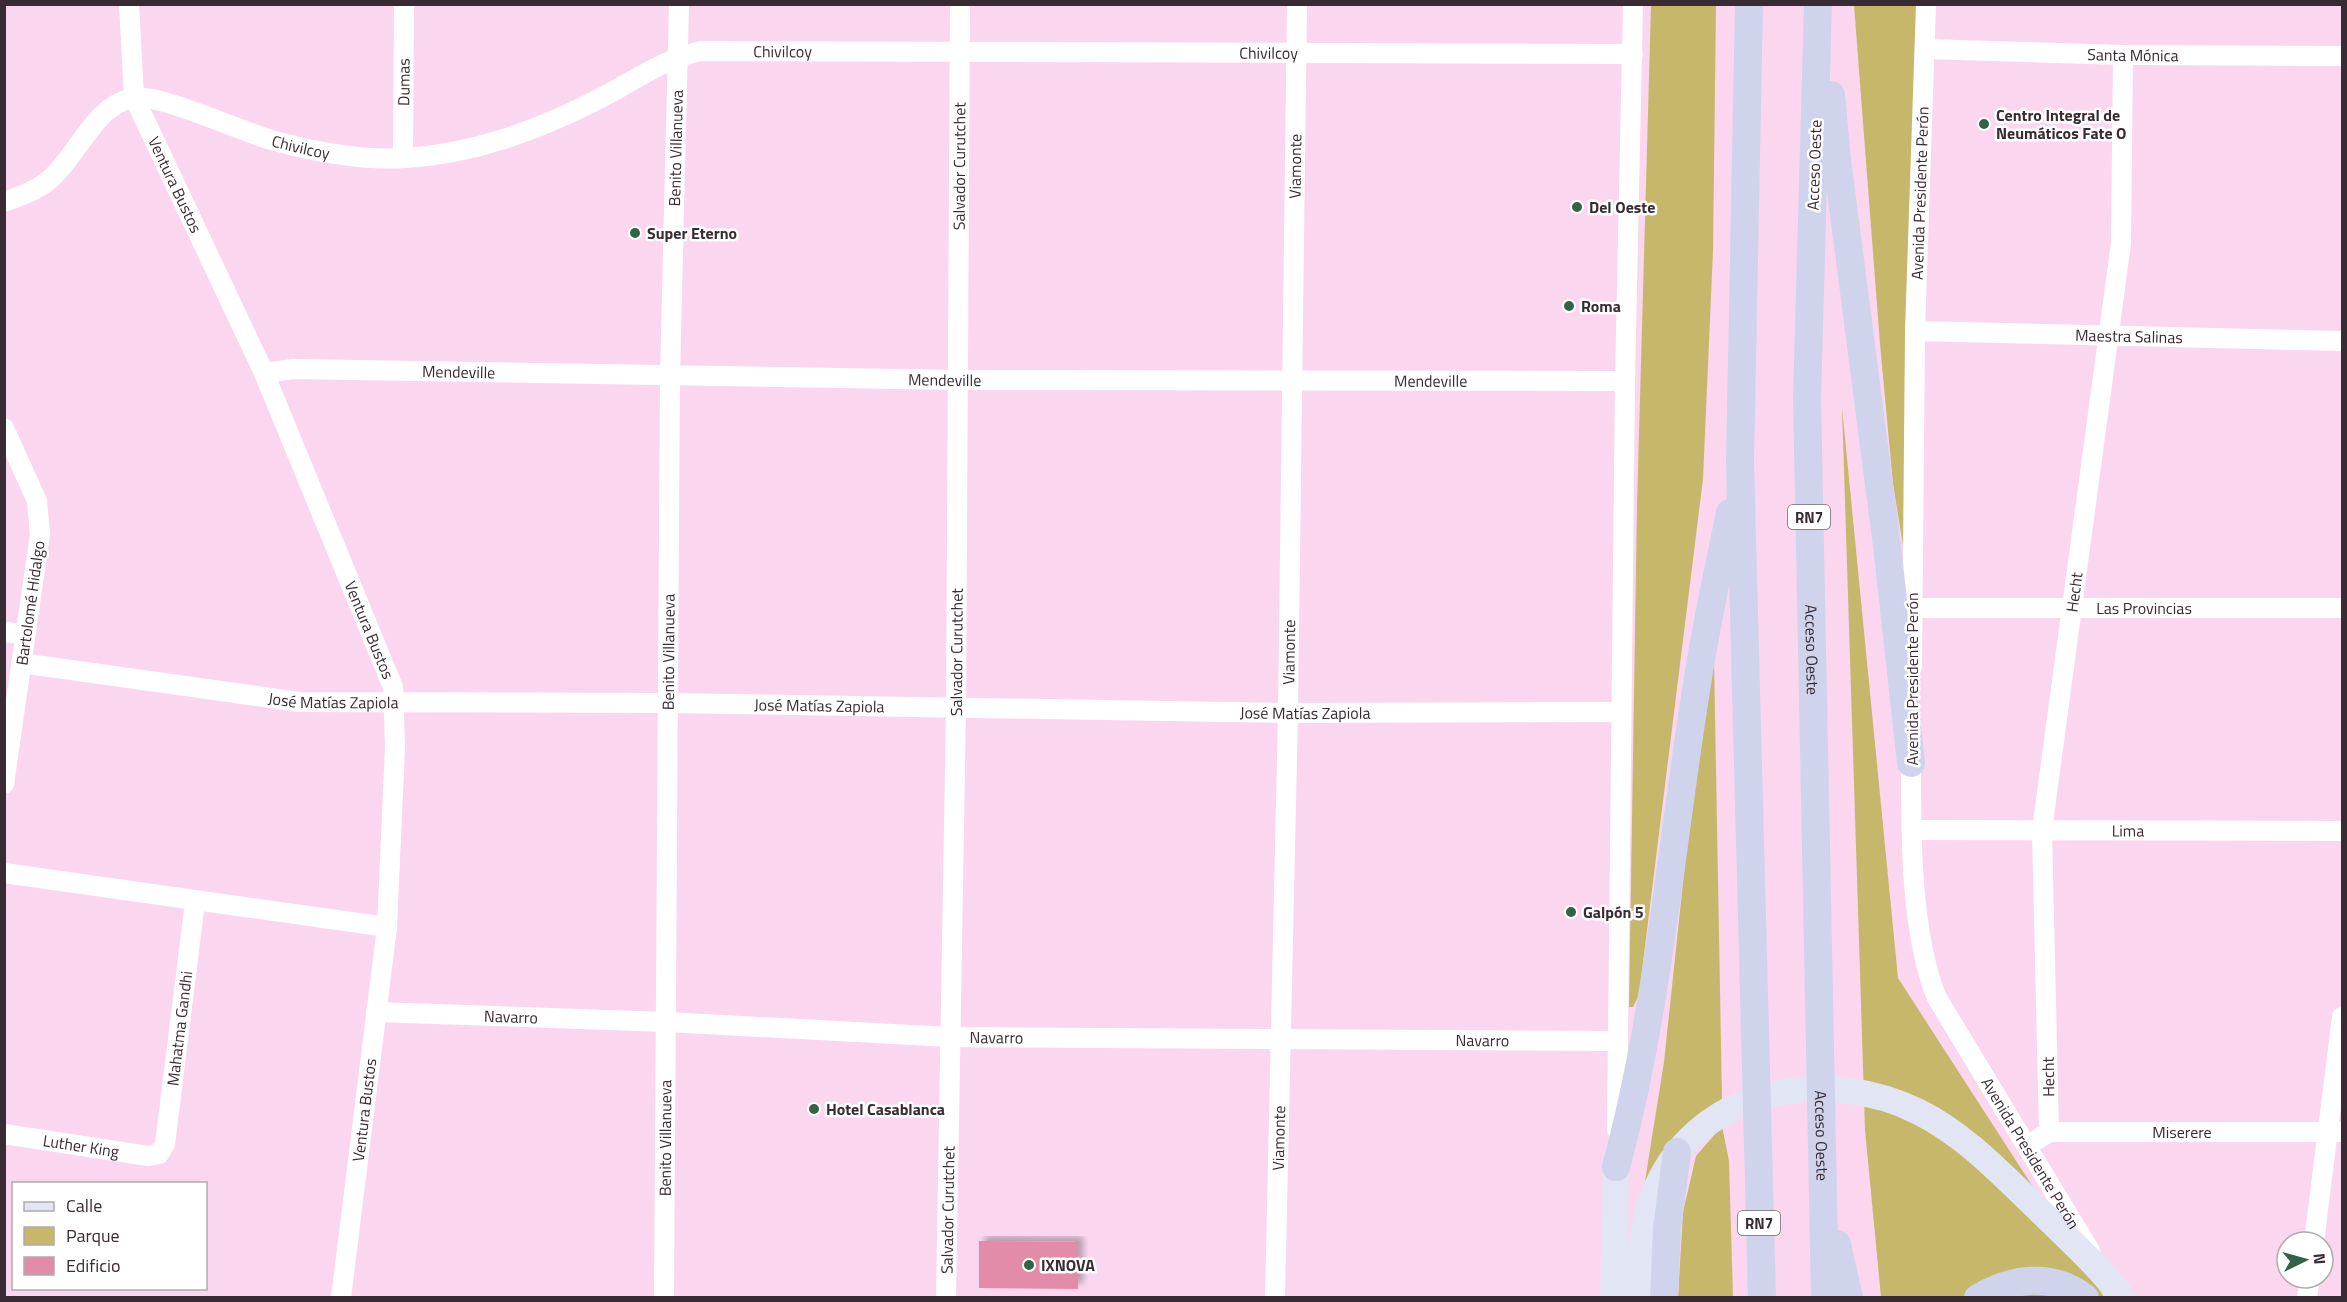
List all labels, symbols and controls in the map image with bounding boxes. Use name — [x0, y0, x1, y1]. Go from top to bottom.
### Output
street label: Chivilcoy — [753, 39, 812, 63]
street label: Chivilcoy — [1239, 41, 1298, 65]
street label: Santa Mónica — [2087, 42, 2179, 67]
street label: Dumas — [391, 58, 416, 106]
street label: Benito Villanueva — [662, 90, 689, 207]
street label: Salvador Curutchet — [947, 102, 971, 230]
place label: Centro Integral de Neumáticos Fate O — [1996, 103, 2127, 145]
street label: Avenida Presidente Perón — [1905, 106, 1935, 280]
marker: Centro Integral de Neumáticos Fate O — [1977, 117, 1991, 131]
street label: Acceso Oeste — [1800, 119, 1828, 211]
street label: Chivilcoy — [269, 129, 332, 165]
street label: Ventura Bustos — [142, 132, 208, 237]
street label: Viamonte — [1283, 134, 1307, 199]
place label: Del Oeste — [1589, 195, 1655, 219]
marker: Del Oeste — [1570, 200, 1584, 214]
place label: Super Eterno — [647, 221, 737, 245]
marker: Super Eterno — [628, 226, 642, 240]
place label: Roma — [1581, 294, 1621, 318]
marker: Roma — [1562, 299, 1576, 313]
street label: Maestra Salinas — [2075, 323, 2183, 349]
street label: Mendeville — [422, 359, 495, 384]
street label: Mendeville — [908, 367, 981, 392]
street label: Mendeville — [1394, 369, 1467, 393]
road number: RN7 — [1788, 505, 1830, 529]
street label: Bartolomé Hidalgo — [9, 539, 51, 667]
street label: Hecht — [2059, 570, 2089, 614]
street label: Ventura Bustos — [339, 577, 400, 683]
street label: Salvador Curutchet — [944, 588, 969, 716]
street label: Avenida Presidente Perón — [1900, 592, 1924, 766]
street label: Benito Villanueva — [656, 594, 681, 710]
street label: Las Provincias — [2096, 596, 2192, 620]
street label: Acceso Oeste — [1799, 604, 1825, 695]
street label: Viamonte — [1276, 620, 1301, 685]
street label: José Matías Zapiola — [267, 686, 399, 714]
street label: José Matías Zapiola — [754, 692, 885, 718]
street label: José Matías Zapiola — [1240, 700, 1370, 725]
street label: Lima — [2112, 818, 2144, 843]
place label: Galpón 5 — [1583, 900, 1644, 924]
marker: Galpón 5 — [1564, 905, 1578, 919]
street label: Mahatma Gandhi — [160, 969, 198, 1087]
street label: Navarro — [484, 1004, 538, 1030]
street label: Navarro — [969, 1025, 1023, 1049]
street label: Navarro — [1455, 1028, 1509, 1052]
street label: Hecht — [2036, 1056, 2060, 1097]
street label: Ventura Bustos — [346, 1057, 382, 1163]
street label: Avenida Presidente Perón — [1976, 1073, 2086, 1233]
street label: Benito Villanueva — [653, 1080, 677, 1196]
street label: Acceso Oeste — [1809, 1090, 1835, 1181]
place label: Hotel Casablanca — [826, 1097, 945, 1121]
marker: Hotel Casablanca — [807, 1102, 821, 1116]
street label: Viamonte — [1266, 1105, 1291, 1171]
street label: Miserere — [2152, 1120, 2212, 1144]
street label: Luther King — [41, 1128, 121, 1163]
street label: Salvador Curutchet — [934, 1145, 961, 1274]
legend — [12, 1182, 207, 1290]
text: Calle — [66, 1192, 102, 1219]
road number: RN7 — [1738, 1211, 1780, 1235]
text: Parque — [66, 1222, 120, 1249]
north arrow — [2275, 1230, 2335, 1290]
text: Edificio — [66, 1252, 120, 1279]
text: N — [2308, 1252, 2332, 1265]
place label: IXNOVA — [1041, 1253, 1095, 1277]
marker: IXNOVA — [1022, 1258, 1036, 1272]

